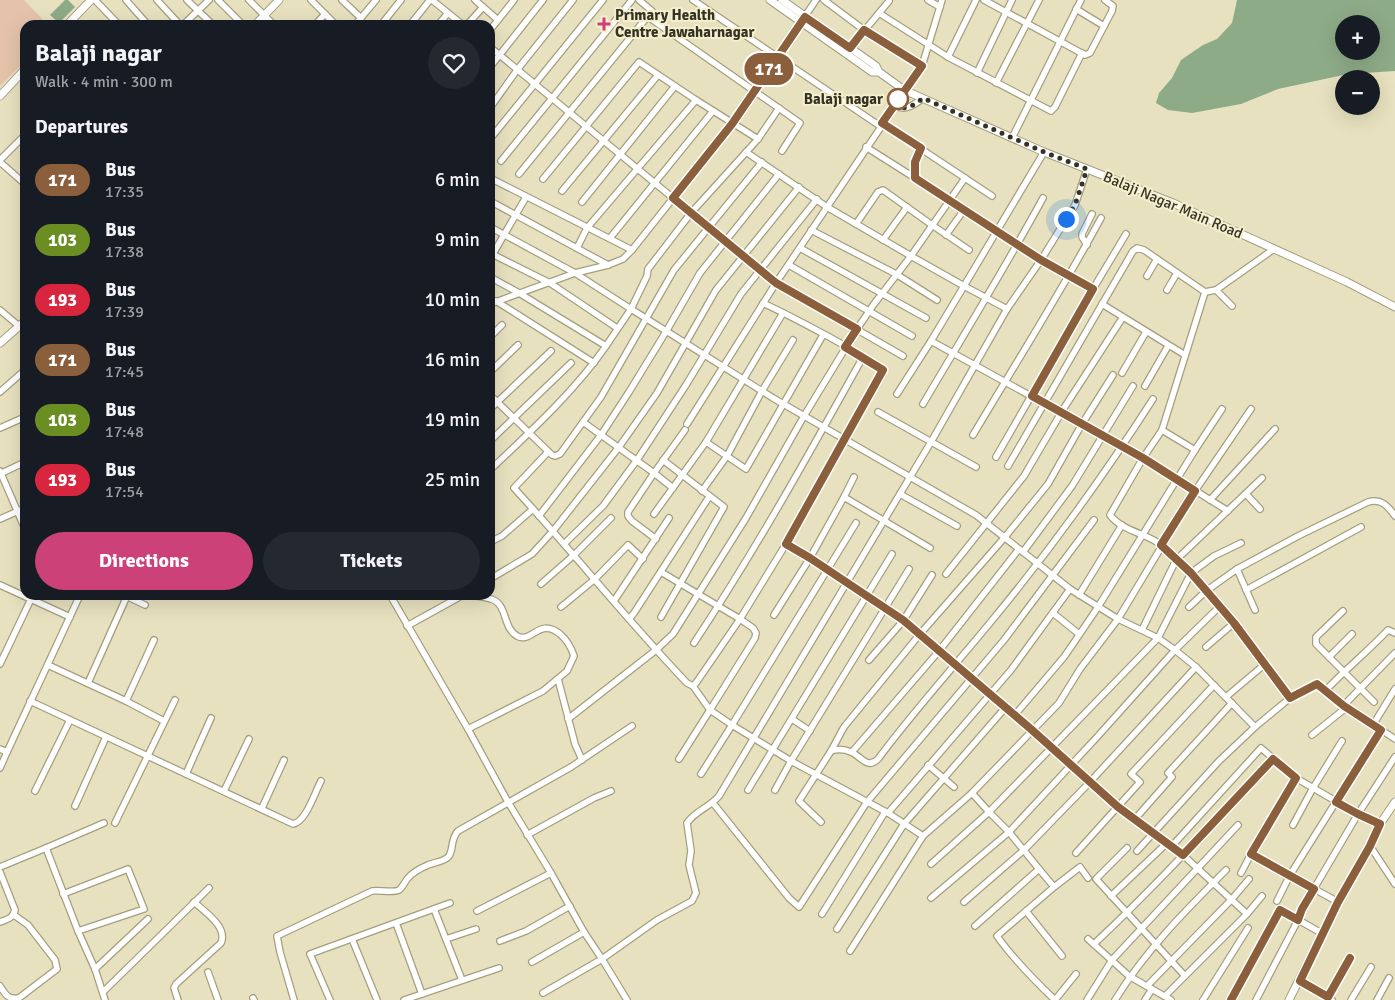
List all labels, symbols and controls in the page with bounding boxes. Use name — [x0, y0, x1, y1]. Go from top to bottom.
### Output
place label: Primary Health Centre Jawaharnagar — [615, 6, 754, 41]
map controls — [1335, 15, 1380, 115]
button: + — [1335, 15, 1380, 60]
marker: Primary Health Centre Jawaharnagar — [597, 17, 611, 31]
button: heart — [428, 37, 480, 89]
text: Balaji nagar — [35, 38, 162, 68]
line badge: 171 — [740, 53, 798, 85]
text: 171 — [754, 58, 784, 80]
button: − — [1335, 70, 1380, 115]
text: Walk · 4 min · 300 m — [35, 72, 173, 92]
marker: Balaji nagar — [887, 88, 909, 110]
place label: Balaji nagar — [804, 90, 883, 108]
text: Departures — [35, 115, 128, 139]
text: Bus — [105, 158, 136, 182]
street label: Balaji Nagar Main Road — [1101, 167, 1245, 243]
text: 6 min — [435, 168, 480, 192]
text: 171 — [48, 169, 77, 191]
text: 17:35 — [105, 182, 144, 202]
your location — [1054, 207, 1079, 232]
text: Bus — [105, 218, 136, 242]
text: 9 min — [435, 228, 480, 252]
text: 103 — [48, 229, 77, 251]
text: 17:38 — [105, 242, 144, 262]
text: Bus — [105, 278, 136, 302]
text: 10 min — [425, 288, 480, 312]
text: 193 — [48, 289, 77, 311]
text: 17:39 — [105, 302, 144, 322]
text: Bus — [105, 338, 136, 362]
text: 16 min — [425, 348, 480, 372]
text: 171 — [48, 349, 77, 371]
text: 17:45 — [105, 362, 144, 382]
text: Bus — [105, 398, 136, 422]
text: 19 min — [425, 408, 480, 432]
text: 103 — [48, 409, 77, 431]
text: 17:48 — [105, 422, 144, 442]
text: Bus — [105, 458, 136, 482]
text: 25 min — [425, 468, 480, 492]
text: 193 — [48, 469, 77, 491]
text: 17:54 — [105, 482, 144, 502]
button: Directions — [35, 532, 253, 590]
button: Tickets — [263, 532, 480, 590]

